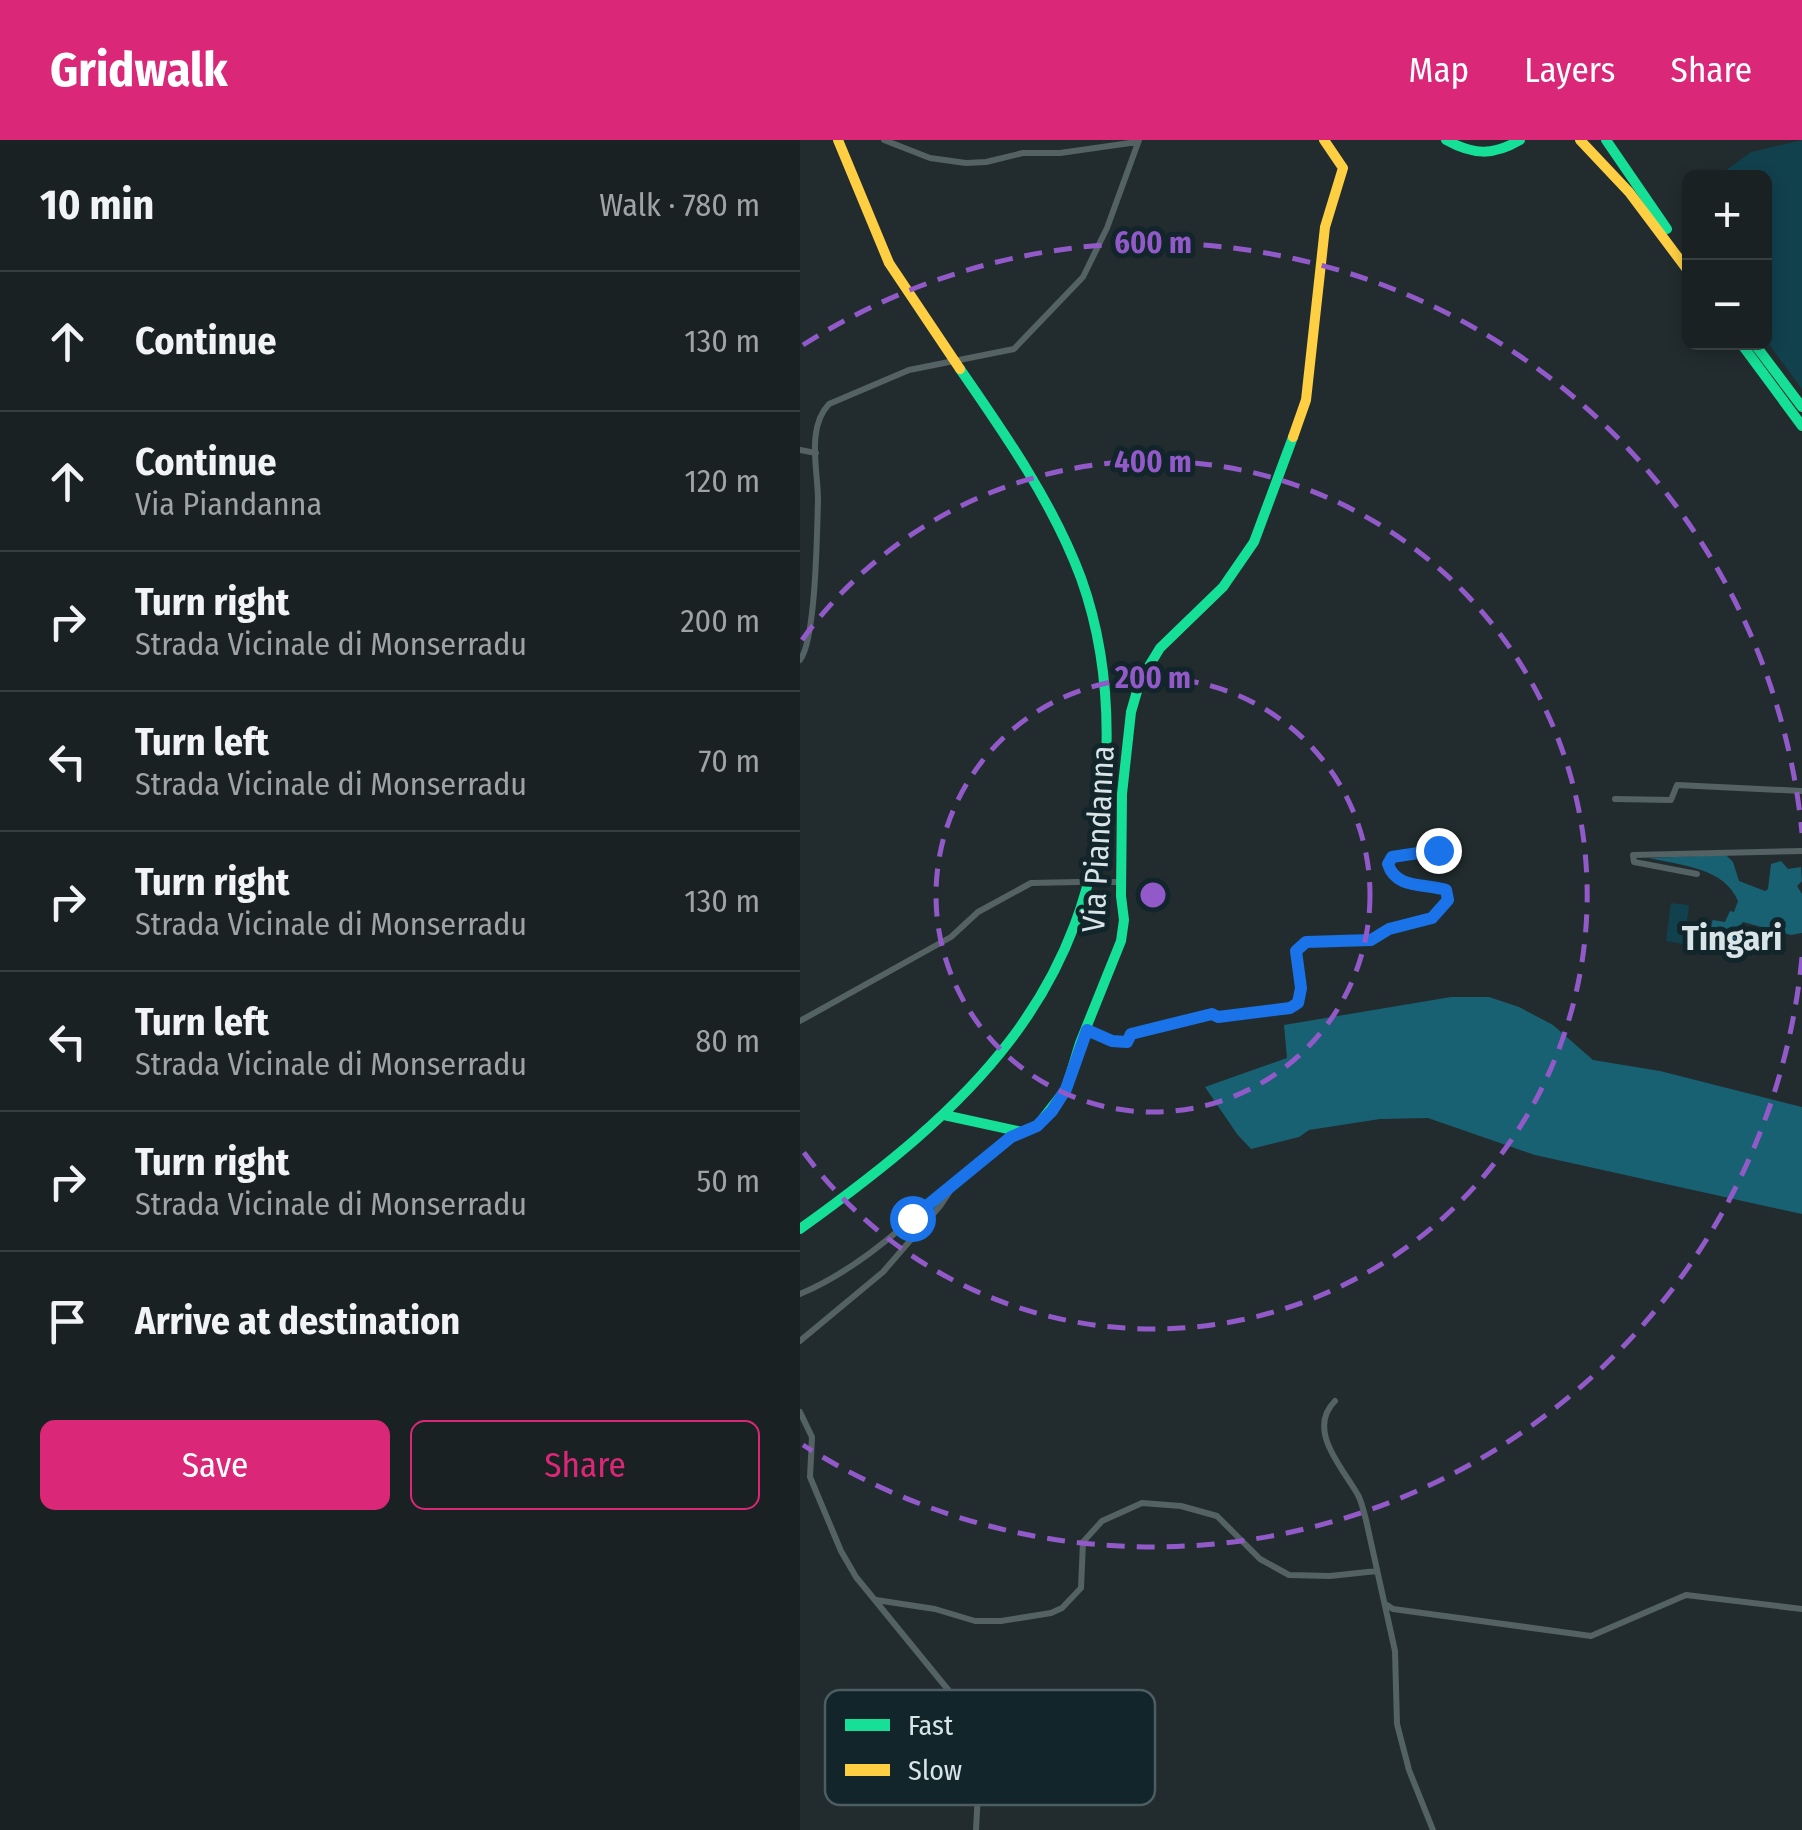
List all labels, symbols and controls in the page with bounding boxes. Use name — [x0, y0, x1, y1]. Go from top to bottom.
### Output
text: Gridwalk — [50, 41, 228, 99]
text: Map — [1409, 49, 1469, 91]
text: Layers — [1524, 49, 1616, 91]
text: Share — [1671, 49, 1752, 91]
map controls — [1682, 170, 1772, 350]
button: + — [1682, 170, 1772, 260]
text: 10 min — [40, 180, 154, 230]
text: Walk · 780 m — [599, 186, 760, 224]
text: 600 m — [1114, 225, 1192, 261]
button: − — [1682, 260, 1772, 350]
icon: ahead — [40, 314, 95, 369]
text: Continue — [135, 318, 276, 364]
text: 130 m — [684, 322, 760, 360]
text: Continue — [135, 439, 276, 485]
text: 400 m — [1114, 444, 1192, 480]
icon: ahead — [40, 454, 95, 509]
text: 120 m — [685, 462, 760, 500]
text: Via Piandanna — [135, 485, 322, 523]
text: Turn right — [135, 579, 289, 625]
icon: right — [40, 594, 95, 649]
text: 200 m — [680, 602, 760, 640]
text: Strada Vicinale di Monserradu — [135, 625, 527, 663]
text: 200 m — [1114, 660, 1191, 696]
text: Turn left — [135, 719, 269, 765]
icon: left — [40, 734, 95, 789]
text: 70 m — [699, 742, 760, 780]
street label: Via Piandanna — [1074, 745, 1122, 933]
text: Strada Vicinale di Monserradu — [135, 765, 527, 803]
route end — [1416, 828, 1462, 874]
text: Turn right — [135, 859, 289, 905]
icon: right — [40, 874, 95, 929]
centre of rings — [1135, 877, 1171, 913]
text: 130 m — [684, 882, 760, 920]
text: Strada Vicinale di Monserradu — [135, 905, 527, 943]
district label: Tingari — [1682, 917, 1782, 959]
text: Turn left — [135, 999, 269, 1045]
icon: left — [40, 1014, 95, 1069]
text: 80 m — [695, 1022, 760, 1060]
text: Strada Vicinale di Monserradu — [135, 1045, 527, 1083]
text: Turn right — [135, 1139, 289, 1185]
icon: right — [40, 1154, 95, 1209]
text: 50 m — [697, 1162, 760, 1200]
text: Strada Vicinale di Monserradu — [135, 1185, 527, 1223]
route start — [890, 1196, 936, 1242]
icon: arrive — [40, 1294, 95, 1349]
text: Arrive at destination — [135, 1298, 460, 1344]
button: Save — [40, 1420, 390, 1510]
button: Share — [410, 1420, 760, 1510]
legend — [825, 1690, 1155, 1805]
text: Fast — [908, 1709, 954, 1742]
text: Slow — [908, 1754, 962, 1787]

